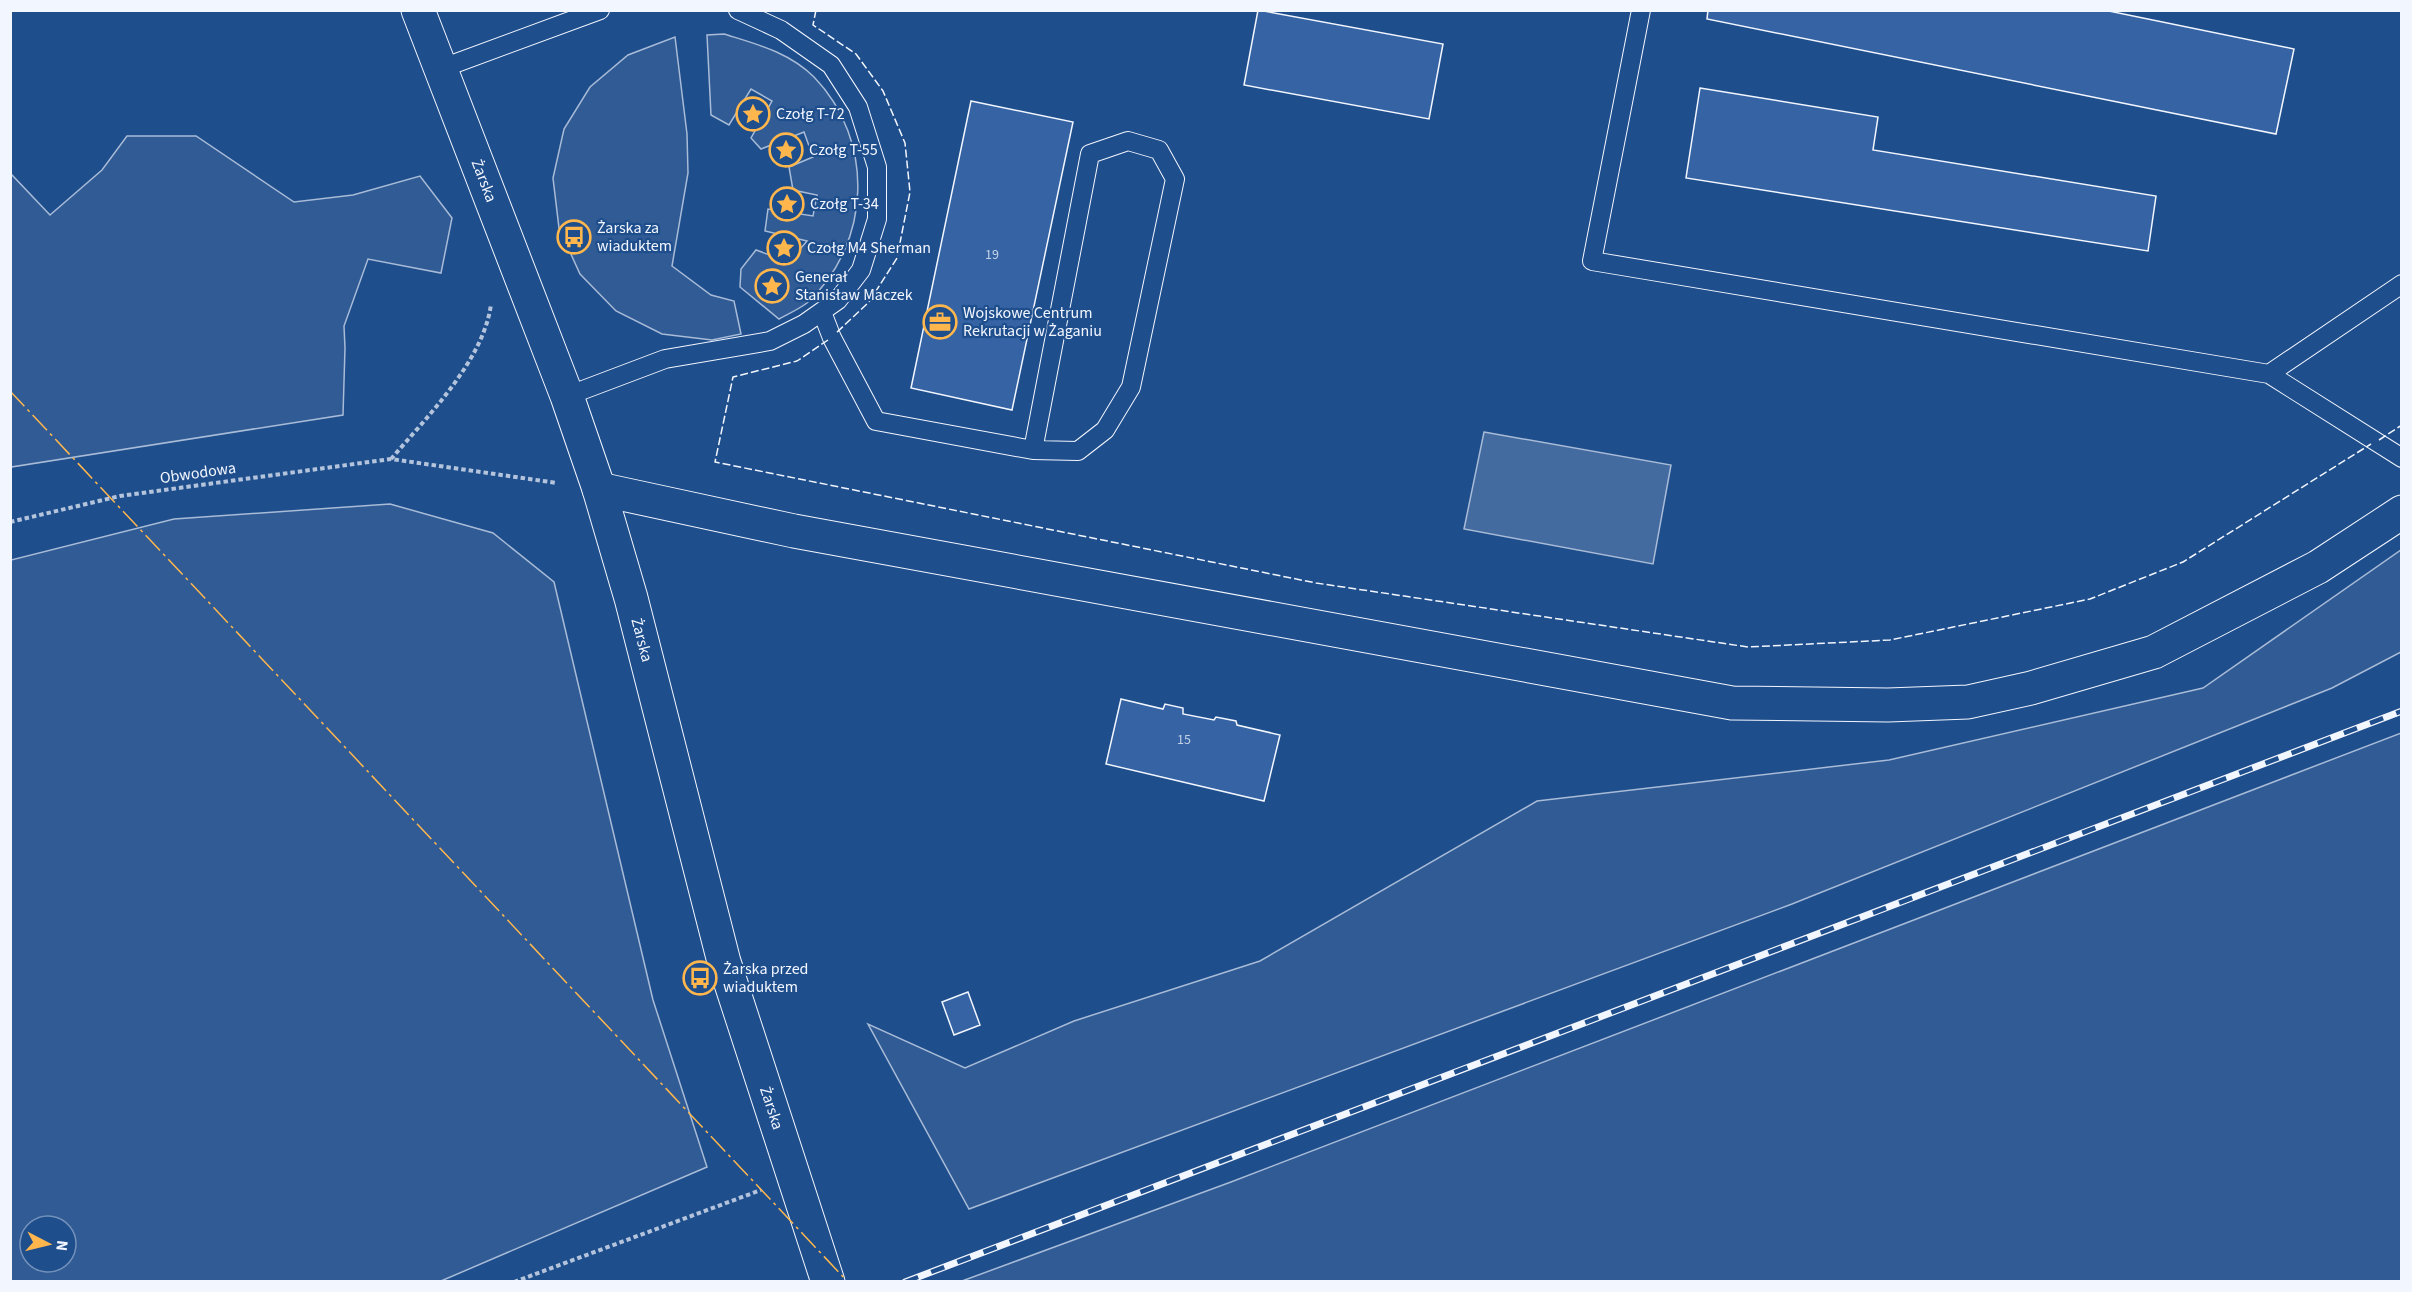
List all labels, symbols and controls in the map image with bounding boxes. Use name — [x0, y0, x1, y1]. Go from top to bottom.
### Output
place icon: Czołg T-72 — [735, 96, 771, 132]
place label: Czołg T-72 — [776, 103, 845, 125]
place icon: Czołg T-55 — [768, 132, 804, 168]
place label: Czołg T-55 — [809, 139, 878, 161]
street label: Żarska — [466, 156, 502, 205]
place icon: Czołg T-34 — [769, 186, 805, 222]
place label: Czołg T-34 — [810, 193, 879, 215]
place label: Żarska za wiaduktem — [597, 217, 672, 257]
bus stop icon: Żarska za wiaduktem — [556, 219, 592, 255]
place icon: Czołg M4 Sherman — [766, 230, 802, 266]
place label: Czołg M4 Sherman — [807, 237, 931, 259]
house number: 19 — [985, 245, 999, 265]
place label: Generał Stanisław Maczek — [795, 266, 913, 306]
place icon: Generał Stanisław Maczek — [754, 268, 790, 304]
place label: Wojskowe Centrum Rekrutacji w Żaganiu — [963, 302, 1102, 342]
office icon: Wojskowe Centrum Rekrutacji w Żaganiu — [922, 304, 958, 340]
street label: Obwodowa — [159, 457, 237, 489]
street label: Żarska — [626, 616, 658, 664]
house number: 15 — [1177, 730, 1191, 750]
place label: Żarska przed wiaduktem — [723, 958, 808, 998]
bus stop icon: Żarska przed wiaduktem — [682, 960, 718, 996]
street label: Żarska — [754, 1084, 789, 1133]
north arrow — [18, 1214, 78, 1274]
text: N — [50, 1239, 73, 1252]

